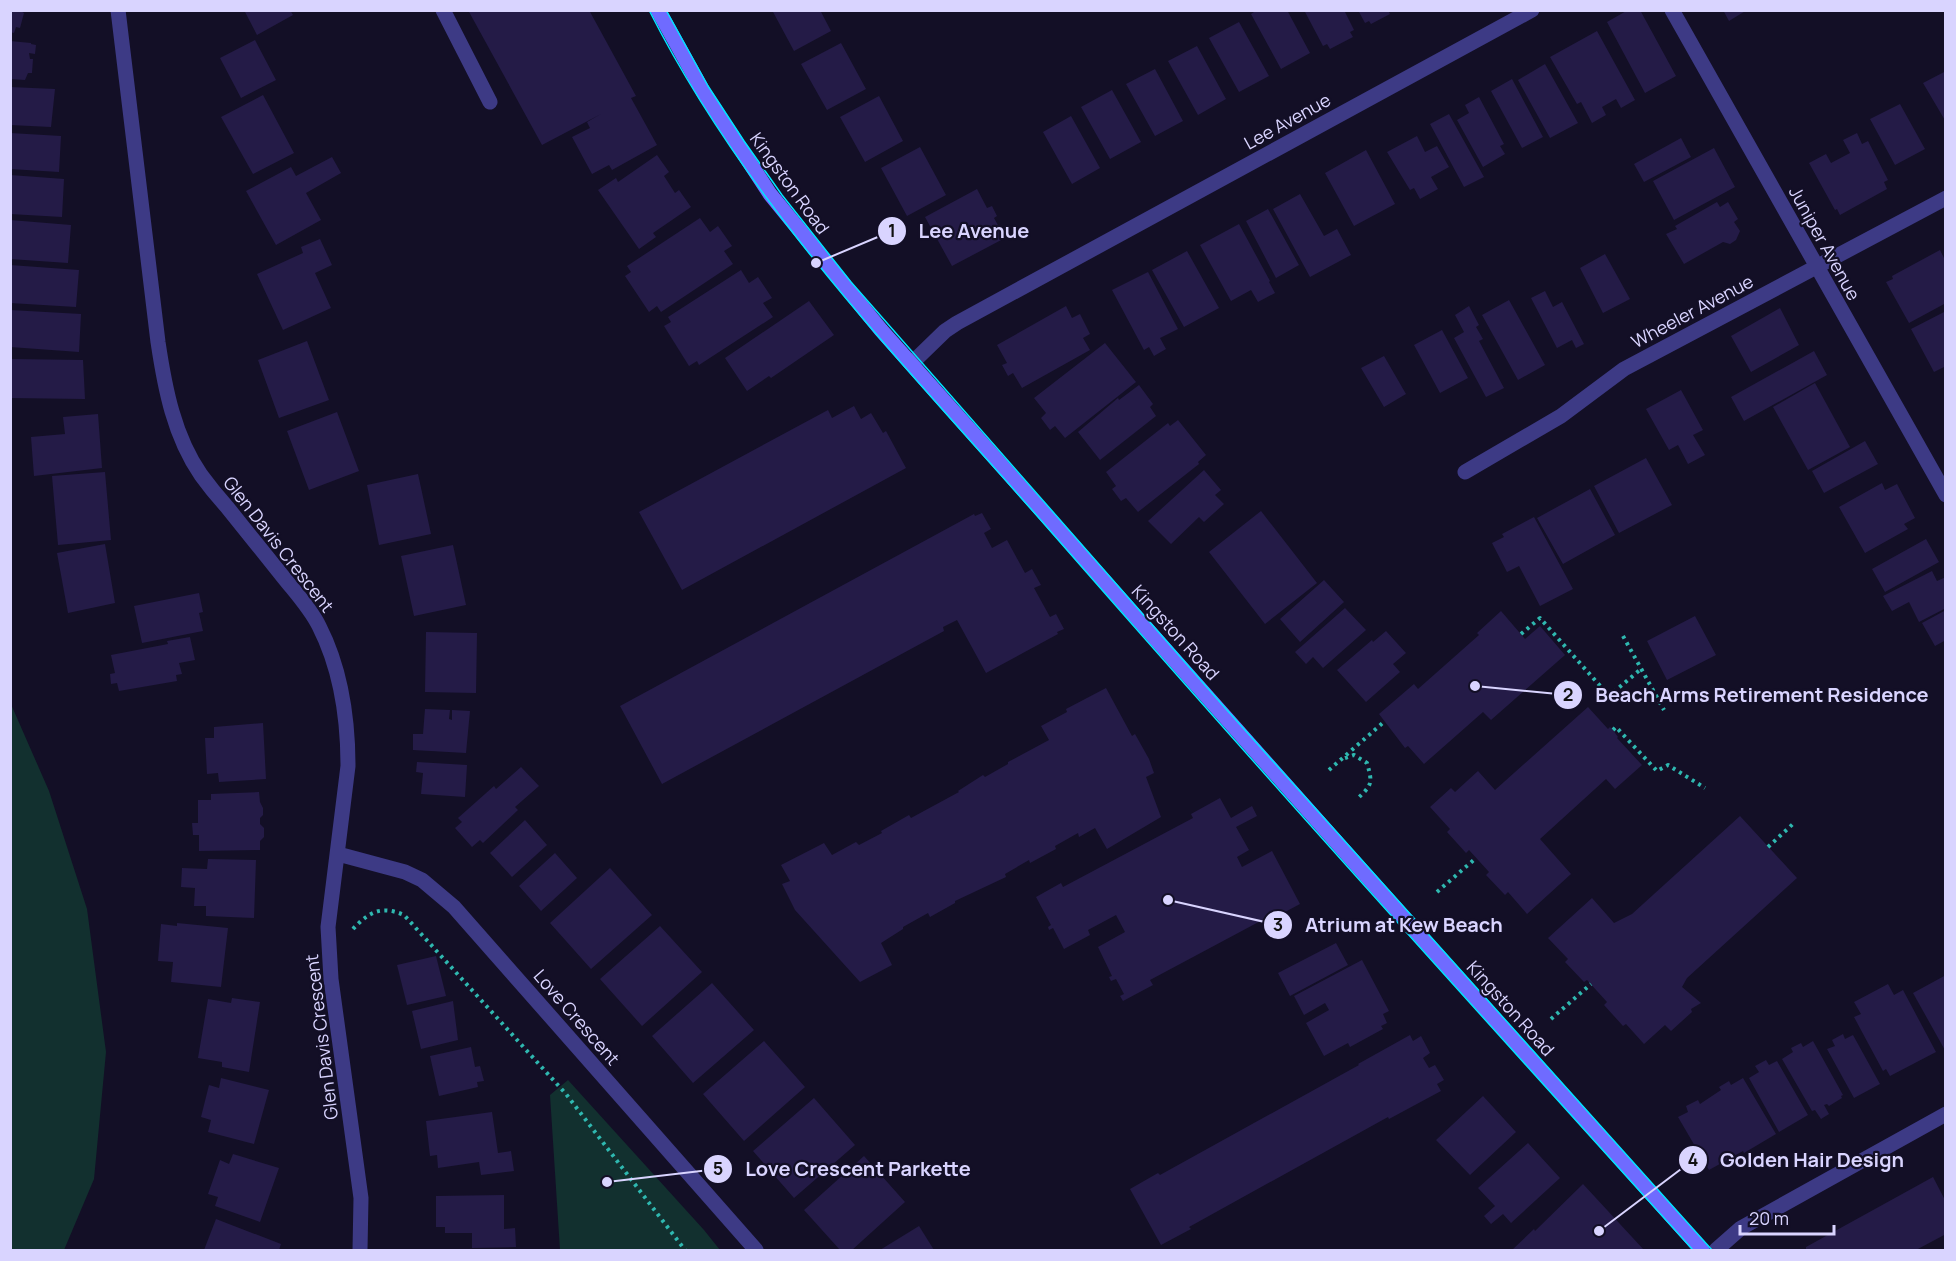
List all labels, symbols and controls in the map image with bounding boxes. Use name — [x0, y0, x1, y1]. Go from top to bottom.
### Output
street label: Lee Avenue — [1239, 87, 1335, 155]
street label: Kingston Road — [745, 127, 835, 239]
street label: Juniper Avenue — [1784, 182, 1866, 304]
callout: Lee Avenue — [877, 212, 1041, 250]
text: Lee Avenue — [919, 217, 1029, 244]
text: 1 — [888, 218, 896, 242]
street label: Wheeler Avenue — [1627, 269, 1757, 353]
street label: Glen Davis Crescent — [218, 471, 340, 617]
street label: Kingston Road — [1127, 579, 1225, 685]
callout: Beach Arms Retirement Residence — [1553, 676, 1941, 714]
text: Beach Arms Retirement Residence — [1595, 681, 1929, 708]
text: 2 — [1563, 682, 1573, 706]
callout: Atrium at Kew Beach — [1263, 906, 1515, 944]
text: Atrium at Kew Beach — [1305, 911, 1503, 938]
text: 3 — [1273, 912, 1283, 936]
street label: Glen Davis Crescent — [299, 953, 343, 1121]
street label: Kingston Road — [1462, 955, 1560, 1061]
street label: Love Crescent — [529, 964, 625, 1070]
callout: Golden Hair Design — [1678, 1141, 1916, 1179]
text: Golden Hair Design — [1720, 1146, 1904, 1173]
text: 4 — [1688, 1147, 1699, 1171]
callout: Love Crescent Parkette — [703, 1150, 983, 1188]
text: Love Crescent Parkette — [745, 1155, 971, 1182]
text: 5 — [713, 1156, 723, 1180]
scale bar — [1740, 1198, 1834, 1236]
text: 20 m — [1749, 1206, 1789, 1230]

